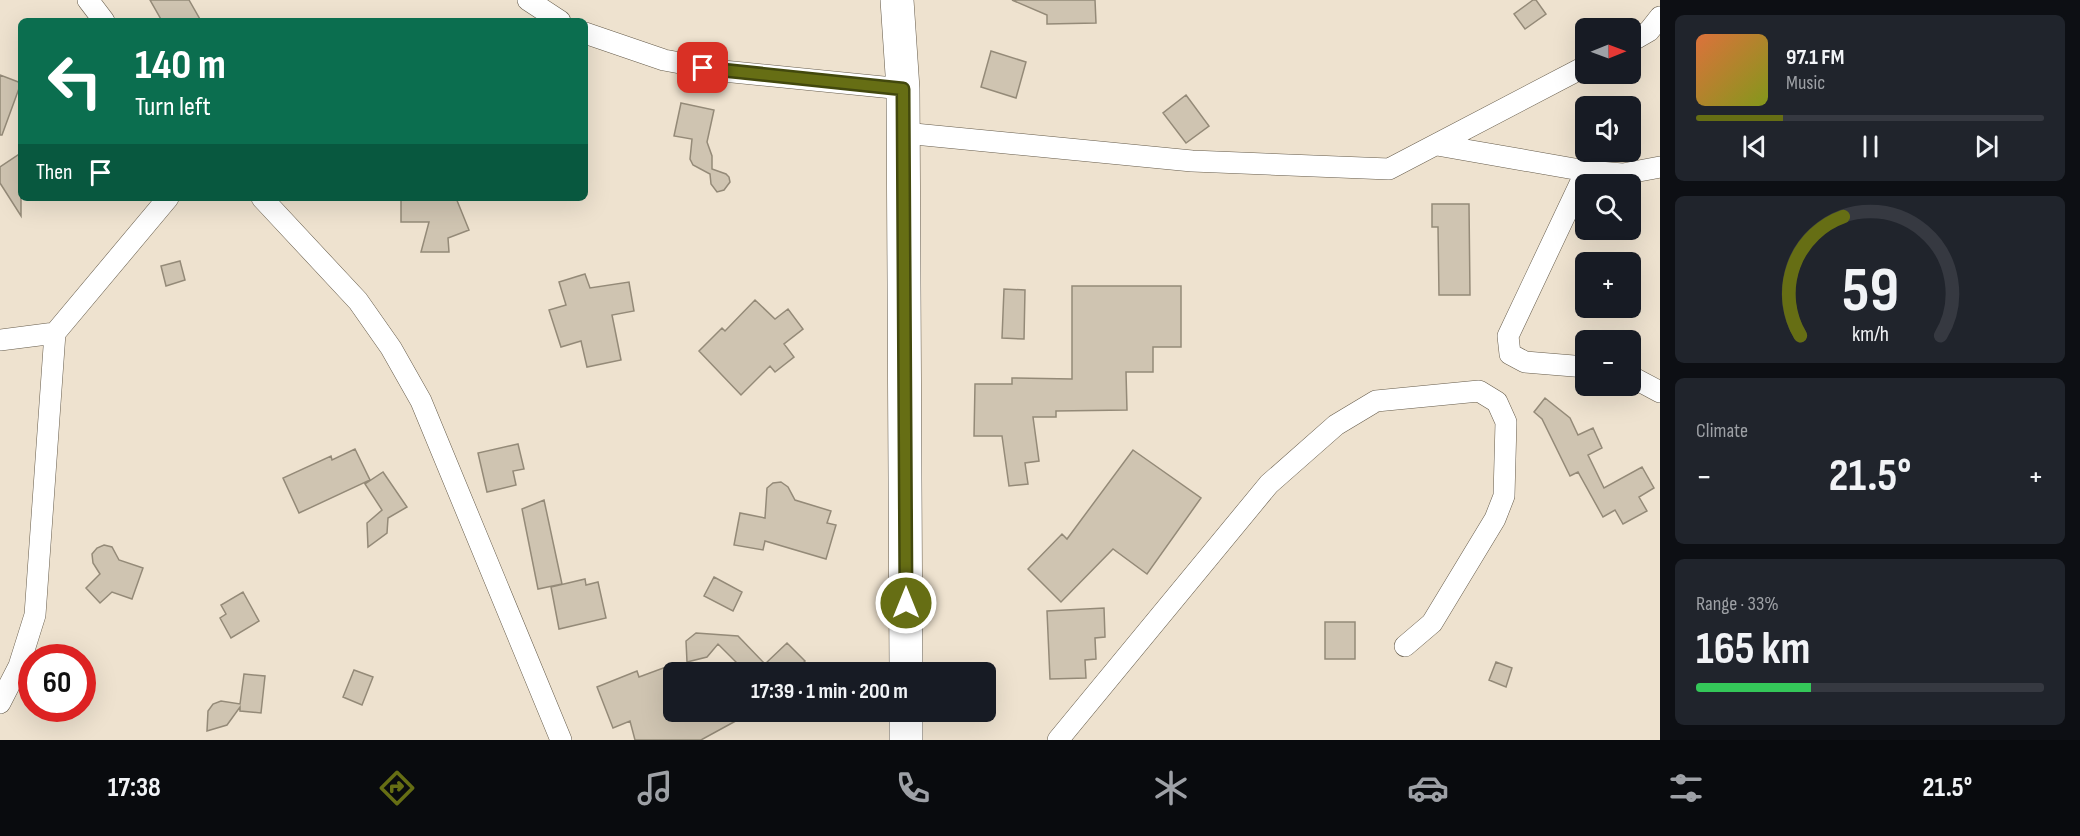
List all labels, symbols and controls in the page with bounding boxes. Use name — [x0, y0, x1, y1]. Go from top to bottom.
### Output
north arrow — [1575, 18, 1641, 84]
map controls — [1575, 18, 1641, 396]
text: 140 m — [135, 40, 226, 91]
icon: left — [36, 42, 114, 120]
pin — [677, 42, 728, 93]
text: 97.1 FM — [1786, 44, 1844, 71]
icon: arrive — [686, 51, 719, 84]
text: Music — [1786, 71, 1825, 95]
text: Turn left — [135, 91, 211, 123]
button: sound — [1575, 96, 1641, 162]
icon: previous — [1738, 130, 1771, 163]
icon: pause — [1854, 130, 1887, 163]
icon: next — [1970, 130, 2003, 163]
icon: arrive — [84, 156, 117, 189]
text: Then — [36, 159, 72, 186]
button: search — [1575, 174, 1641, 240]
button: + — [1575, 252, 1641, 318]
text: 59 — [1842, 255, 1898, 330]
text: km/h — [1851, 323, 1889, 348]
button: − — [1575, 330, 1641, 396]
text: Climate — [1696, 419, 1748, 443]
text: 21.5° — [1829, 449, 1911, 504]
text: − — [1696, 457, 1712, 497]
text: + — [2028, 457, 2044, 497]
position arrow — [874, 571, 938, 635]
text: Range · 33% — [1696, 592, 1779, 616]
text: 165 km — [1696, 622, 1810, 677]
speed limit sign: 60 — [18, 644, 96, 722]
text: 17:39 · 1 min · 200 m — [751, 678, 908, 705]
icon: directions — [376, 767, 418, 809]
icon: music — [634, 767, 676, 809]
icon: phone — [892, 767, 934, 809]
icon: climate — [1150, 767, 1192, 809]
icon: car — [1407, 767, 1449, 809]
icon: filters — [1665, 767, 1707, 809]
text: 17:38 — [108, 772, 161, 804]
text: 21.5° — [1923, 772, 1972, 804]

